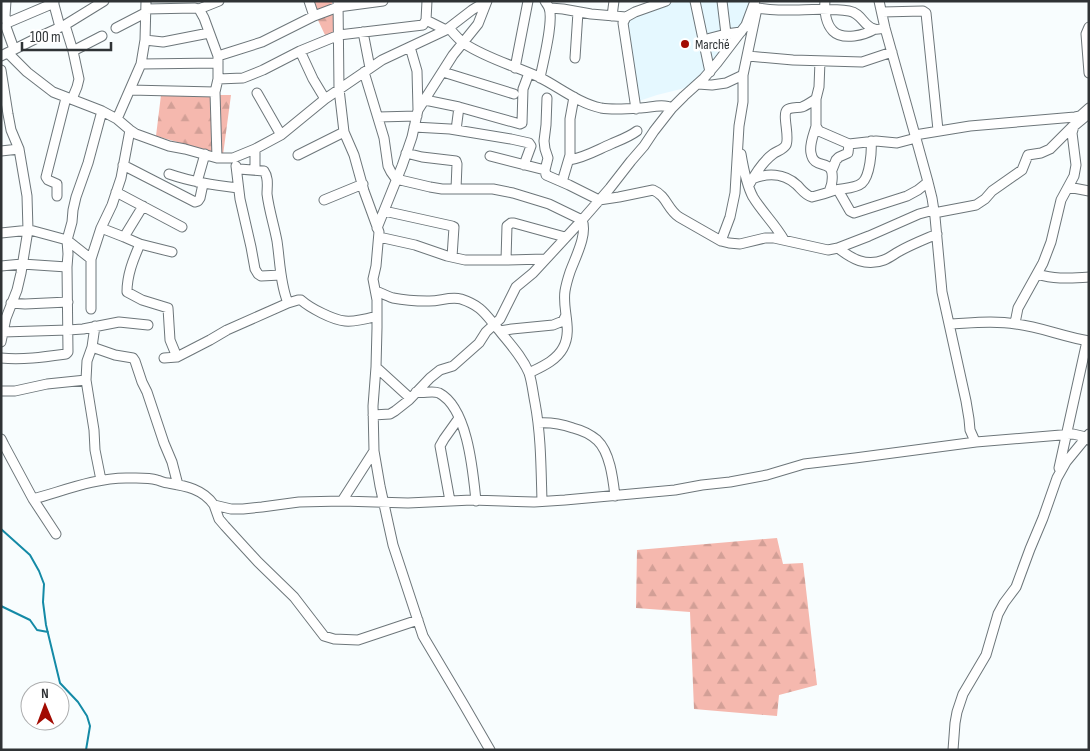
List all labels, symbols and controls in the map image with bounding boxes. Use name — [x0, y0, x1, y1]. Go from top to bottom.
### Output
scale bar — [22, 20, 111, 52]
text: 100 m — [30, 28, 61, 47]
place label: Marché — [695, 36, 730, 53]
marker: Marché — [679, 38, 691, 50]
north arrow — [20, 681, 70, 731]
text: N — [41, 685, 49, 702]

